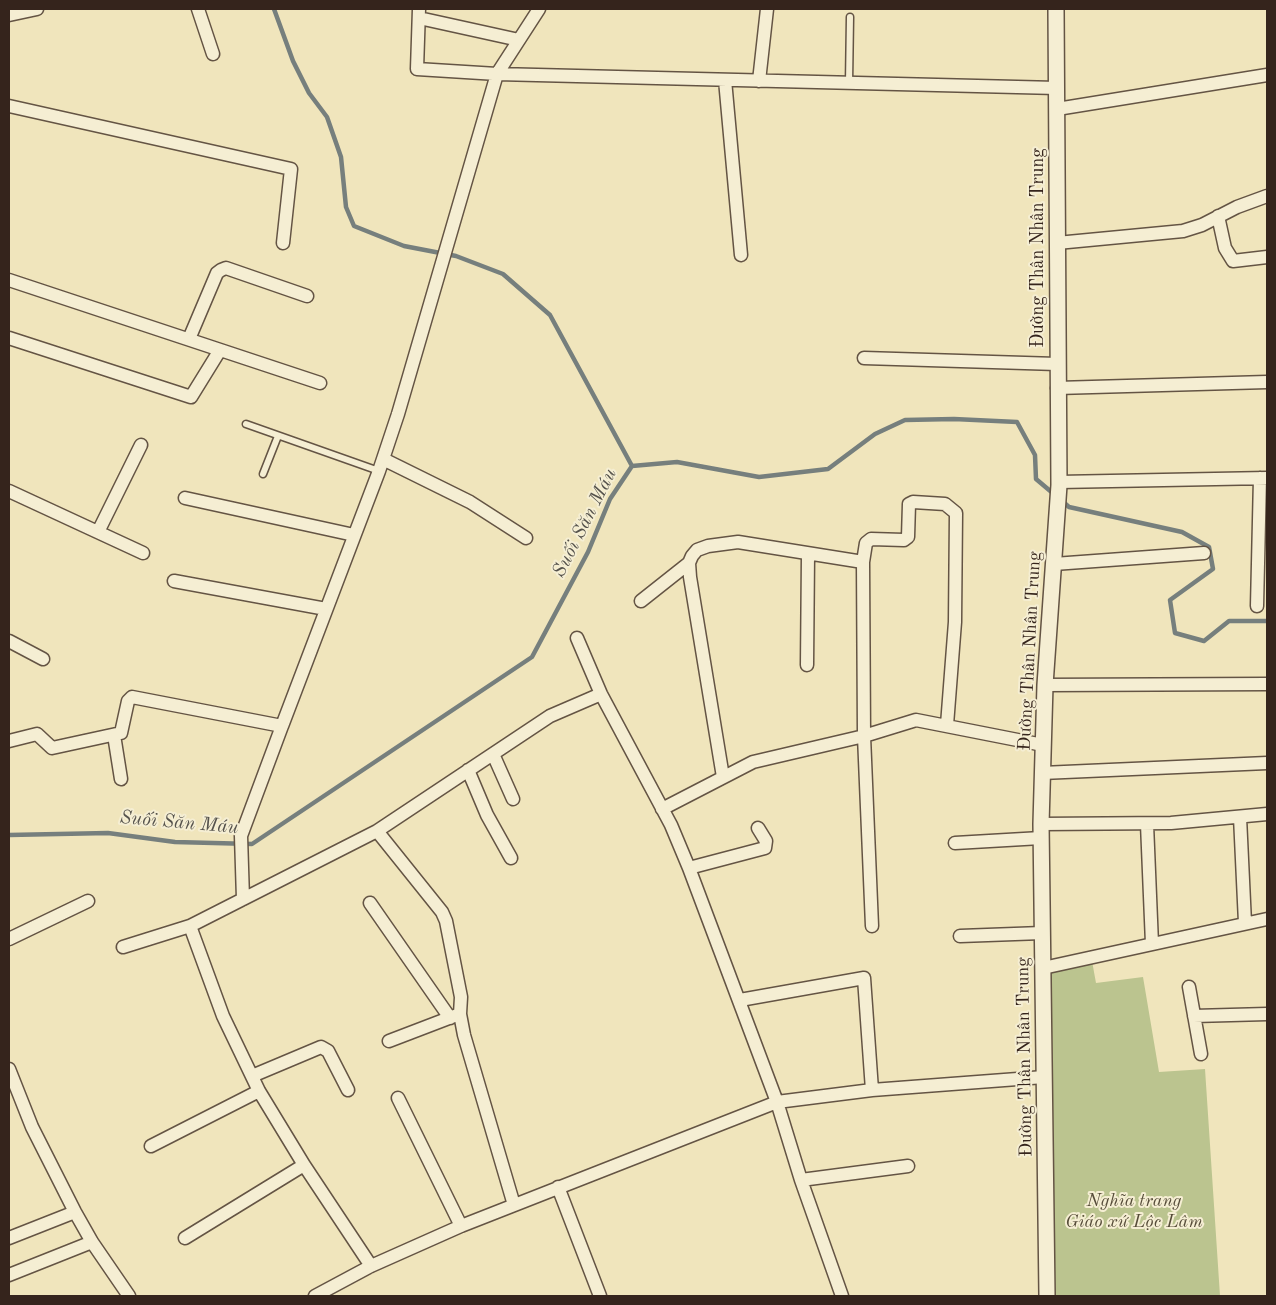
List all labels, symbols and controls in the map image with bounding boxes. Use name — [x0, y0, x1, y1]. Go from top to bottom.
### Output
street label: Đường Thân Nhân Trung — [1027, 148, 1049, 348]
water label: Suối Săn Máu — [548, 465, 622, 581]
street label: Đường Thân Nhân Trung — [1014, 551, 1046, 751]
water label: Suối Săn Máu — [119, 806, 239, 840]
street label: Đường Thân Nhân Trung — [1012, 957, 1038, 1157]
park label: Nghĩa trang Giáo xứ Lộc Lâm — [1065, 1190, 1203, 1232]

